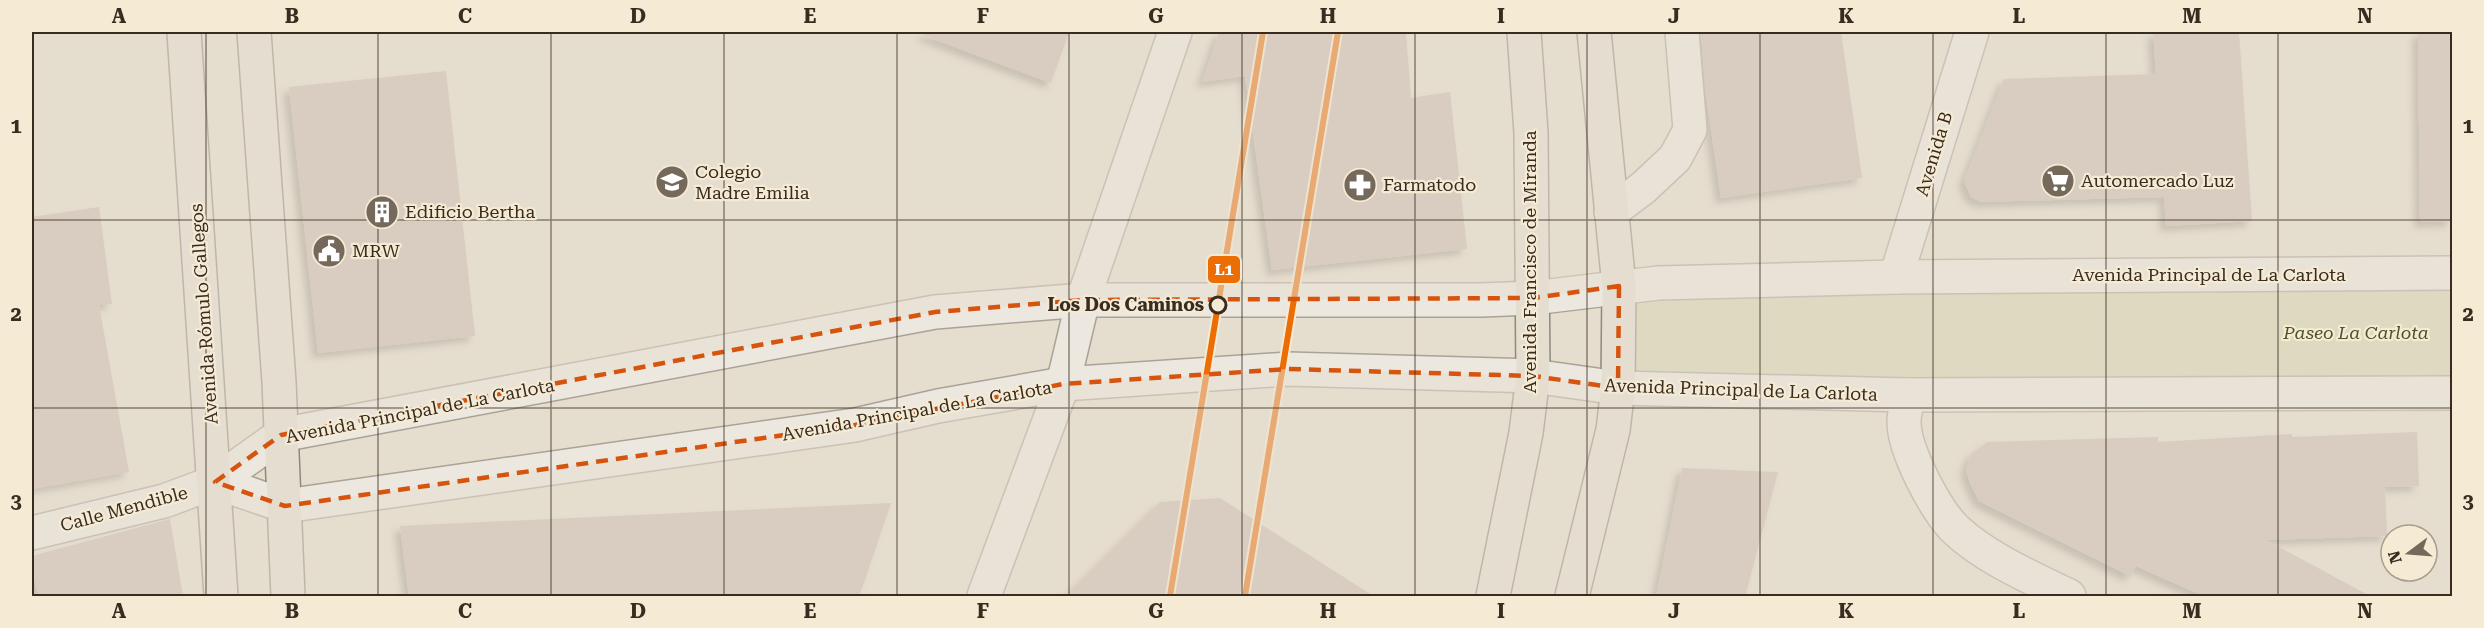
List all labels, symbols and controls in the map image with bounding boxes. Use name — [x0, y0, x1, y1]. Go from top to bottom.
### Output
text: A — [112, 4, 127, 28]
text: B — [285, 4, 299, 28]
text: C — [458, 4, 472, 28]
text: D — [630, 4, 646, 28]
text: E — [804, 4, 817, 28]
text: F — [977, 4, 989, 28]
text: G — [1148, 4, 1164, 28]
text: H — [1320, 4, 1336, 28]
text: I — [1497, 4, 1505, 28]
text: J — [1668, 4, 1680, 28]
text: K — [1838, 4, 1854, 28]
text: L — [2013, 4, 2026, 28]
text: M — [2182, 4, 2202, 28]
text: N — [2357, 4, 2373, 28]
street label: Avenida B — [1911, 109, 1956, 199]
text: 1 — [10, 114, 22, 138]
text: 1 — [2462, 114, 2474, 138]
street label: Avenida Francisco de Miranda — [1519, 130, 1540, 394]
place label: Colegio Madre Emilia — [695, 161, 810, 203]
supermarket icon: Automercado Luz — [2040, 163, 2076, 199]
school or university icon: Colegio Madre Emilia — [654, 164, 690, 200]
pharmacy icon: Farmatodo — [1342, 167, 1378, 203]
place label: Automercado Luz — [2081, 170, 2234, 191]
place label: Farmatodo — [1383, 174, 1476, 195]
building icon: Edificio Bertha — [364, 194, 400, 230]
place label: Edificio Bertha — [405, 201, 535, 222]
street label: Avenida Rómulo Gallegos — [185, 203, 222, 425]
public building icon: MRW — [311, 233, 347, 269]
place label: MRW — [352, 240, 400, 261]
line badge: L1 — [1207, 255, 1241, 284]
text: L1 — [1214, 260, 1234, 279]
street label: Avenida Principal de La Carlota — [2072, 264, 2346, 285]
place label: Los Dos Caminos — [1048, 294, 1204, 315]
marker: Los Dos Caminos — [1209, 296, 1227, 314]
text: 2 — [10, 302, 22, 326]
text: 2 — [2462, 302, 2474, 326]
park label: Paseo La Carlota — [2282, 322, 2429, 343]
street label: Avenida Principal de La Carlota — [284, 374, 556, 447]
street label: Avenida Principal de La Carlota — [1604, 374, 1878, 405]
street label: Avenida Principal de La Carlota — [780, 376, 1054, 445]
street label: Calle Mendible — [58, 481, 190, 536]
text: 3 — [10, 489, 22, 513]
text: 3 — [2462, 489, 2474, 513]
north arrow — [2379, 523, 2439, 583]
text: N — [2384, 548, 2406, 566]
text: A — [112, 599, 127, 623]
text: B — [285, 599, 299, 623]
text: C — [458, 599, 472, 623]
text: D — [630, 599, 646, 623]
text: E — [804, 599, 817, 623]
text: F — [977, 599, 989, 623]
text: G — [1148, 599, 1164, 623]
text: H — [1320, 599, 1336, 623]
text: I — [1497, 599, 1505, 623]
text: J — [1668, 599, 1680, 623]
text: K — [1838, 599, 1854, 623]
text: L — [2013, 599, 2026, 623]
text: M — [2182, 599, 2202, 623]
text: N — [2357, 599, 2373, 623]

